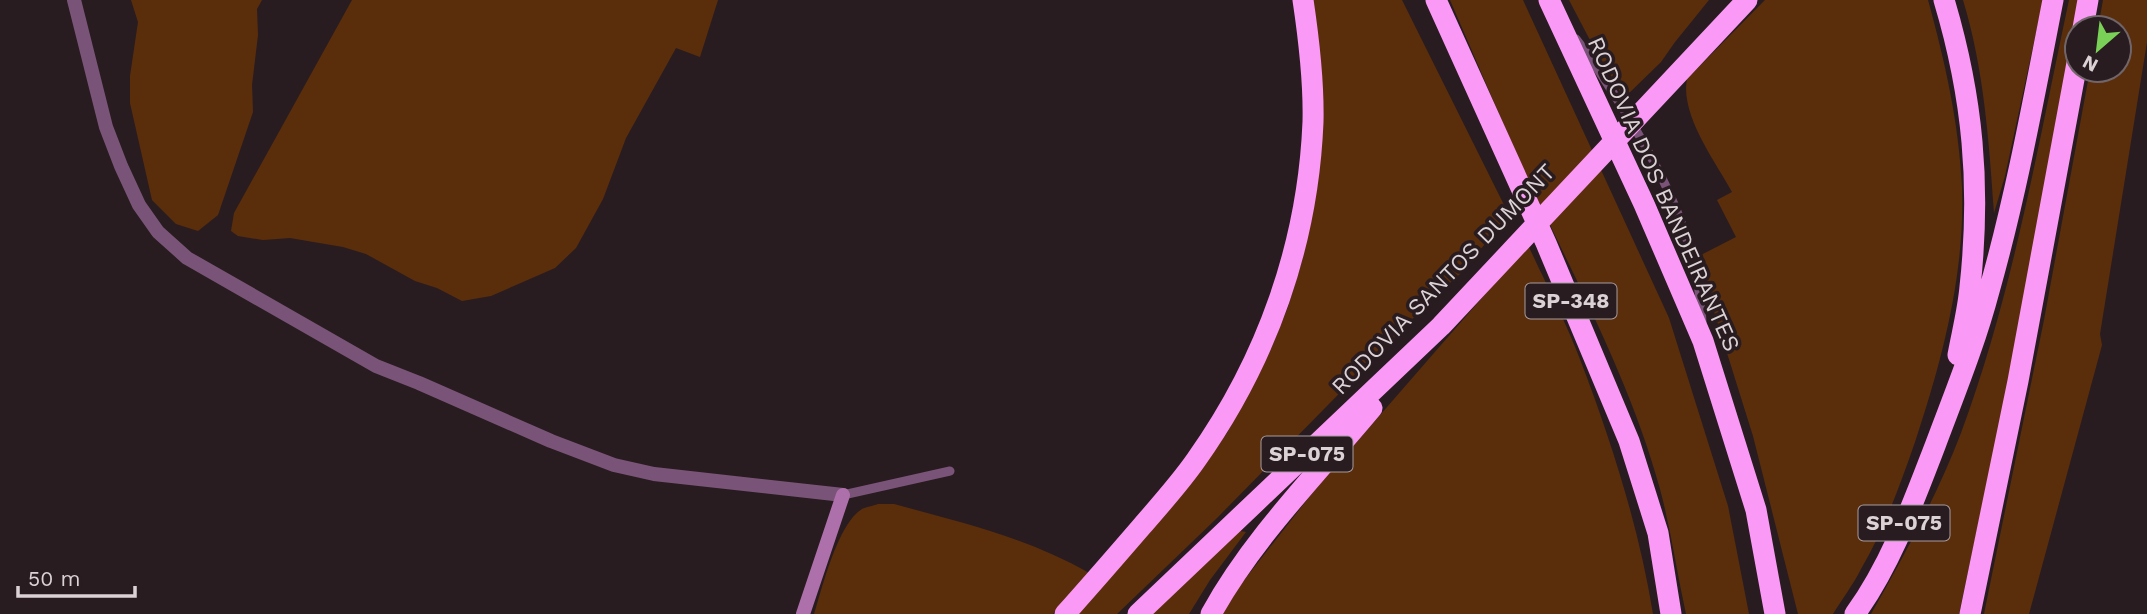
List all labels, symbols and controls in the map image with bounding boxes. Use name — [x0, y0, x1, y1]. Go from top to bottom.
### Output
north arrow — [2063, 14, 2133, 84]
street label: RODOVIA DOS BANDEIRANTES — [1582, 33, 1745, 356]
text: N — [2079, 50, 2102, 77]
street label: RODOVIA SANTOS DUMONT — [1326, 158, 1561, 400]
road number: SP-348 — [1526, 284, 1616, 318]
road number: SP-075 — [1262, 436, 1352, 472]
road number: SP-075 — [1858, 505, 1950, 540]
scale bar — [18, 554, 135, 598]
text: 50 m — [28, 566, 80, 591]

